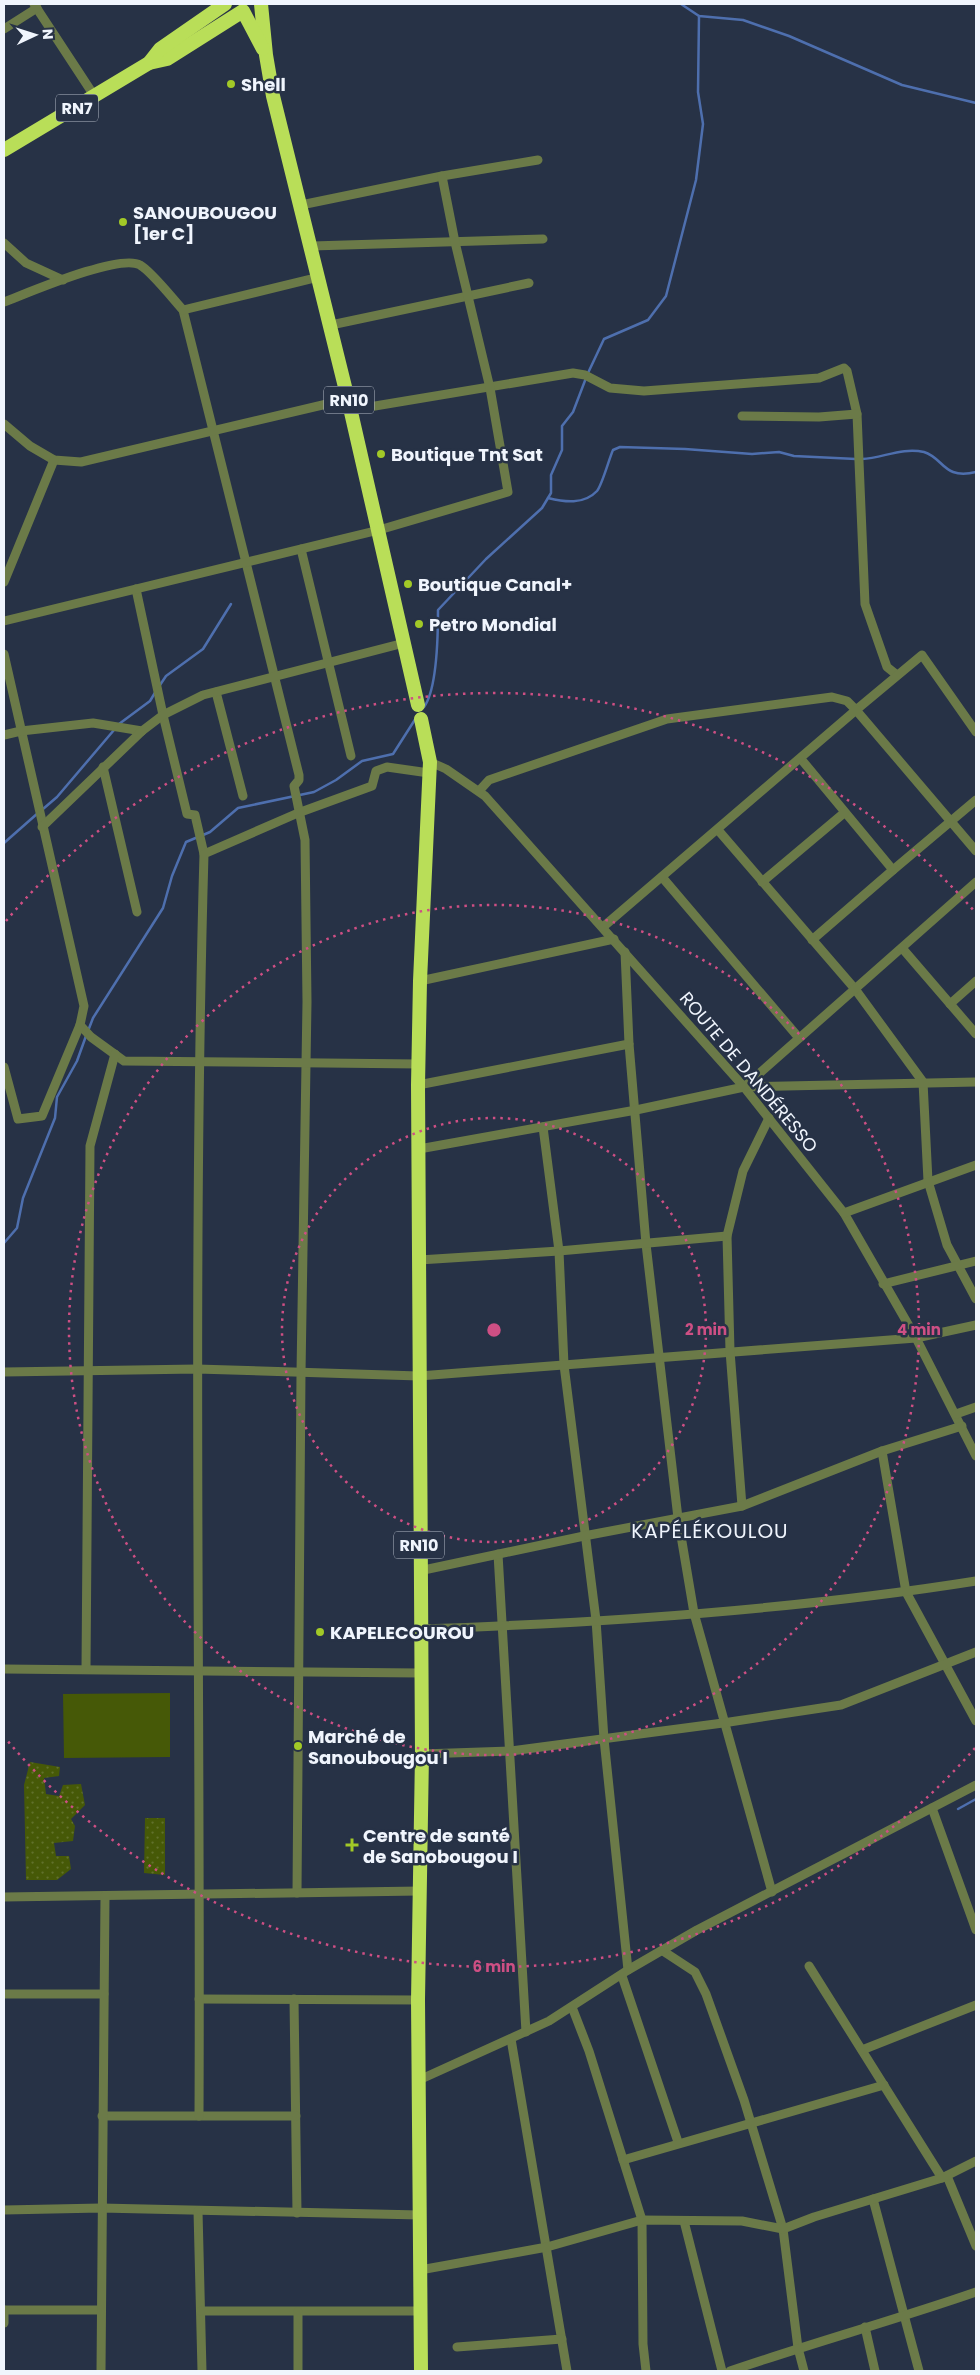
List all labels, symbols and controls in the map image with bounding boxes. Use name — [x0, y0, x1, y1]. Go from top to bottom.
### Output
north arrow — [10, 10, 60, 60]
text: N — [38, 28, 58, 40]
place label: Shell — [241, 72, 286, 97]
marker: Shell — [225, 78, 237, 90]
road number: RN7 — [56, 95, 98, 122]
place label: SANOUBOUGOU [1er C] — [133, 200, 277, 246]
marker: SANOUBOUGOU [1er C] — [117, 216, 129, 228]
road number: RN10 — [324, 386, 374, 414]
place label: Boutique Tnt Sat — [391, 442, 543, 467]
marker: Boutique Tnt Sat — [375, 448, 387, 460]
place label: Boutique Canal+ — [418, 572, 572, 597]
marker: Boutique Canal+ — [402, 578, 414, 590]
place label: Petro Mondial — [429, 612, 557, 637]
marker: Petro Mondial — [413, 618, 425, 630]
street label: ROUTE DE DANDÉRESSO — [674, 986, 824, 1158]
text: 2 min — [685, 1319, 727, 1340]
text: 4 min — [897, 1319, 941, 1340]
centre of rings — [485, 1321, 503, 1339]
district label: KAPÉLÉKOULOU — [631, 1517, 789, 1545]
road number: RN10 — [394, 1532, 444, 1558]
place label: KAPELECOUROU — [330, 1620, 474, 1645]
marker: KAPELECOUROU — [314, 1626, 326, 1638]
place label: Marché de Sanoubougou I — [308, 1724, 448, 1770]
marker: Marché de Sanoubougou I — [292, 1740, 304, 1752]
place label: Centre de santé de Sanobougou I — [363, 1823, 518, 1869]
marker: Centre de santé de Sanobougou I — [345, 1838, 359, 1852]
text: 6 min — [472, 1956, 516, 1977]

